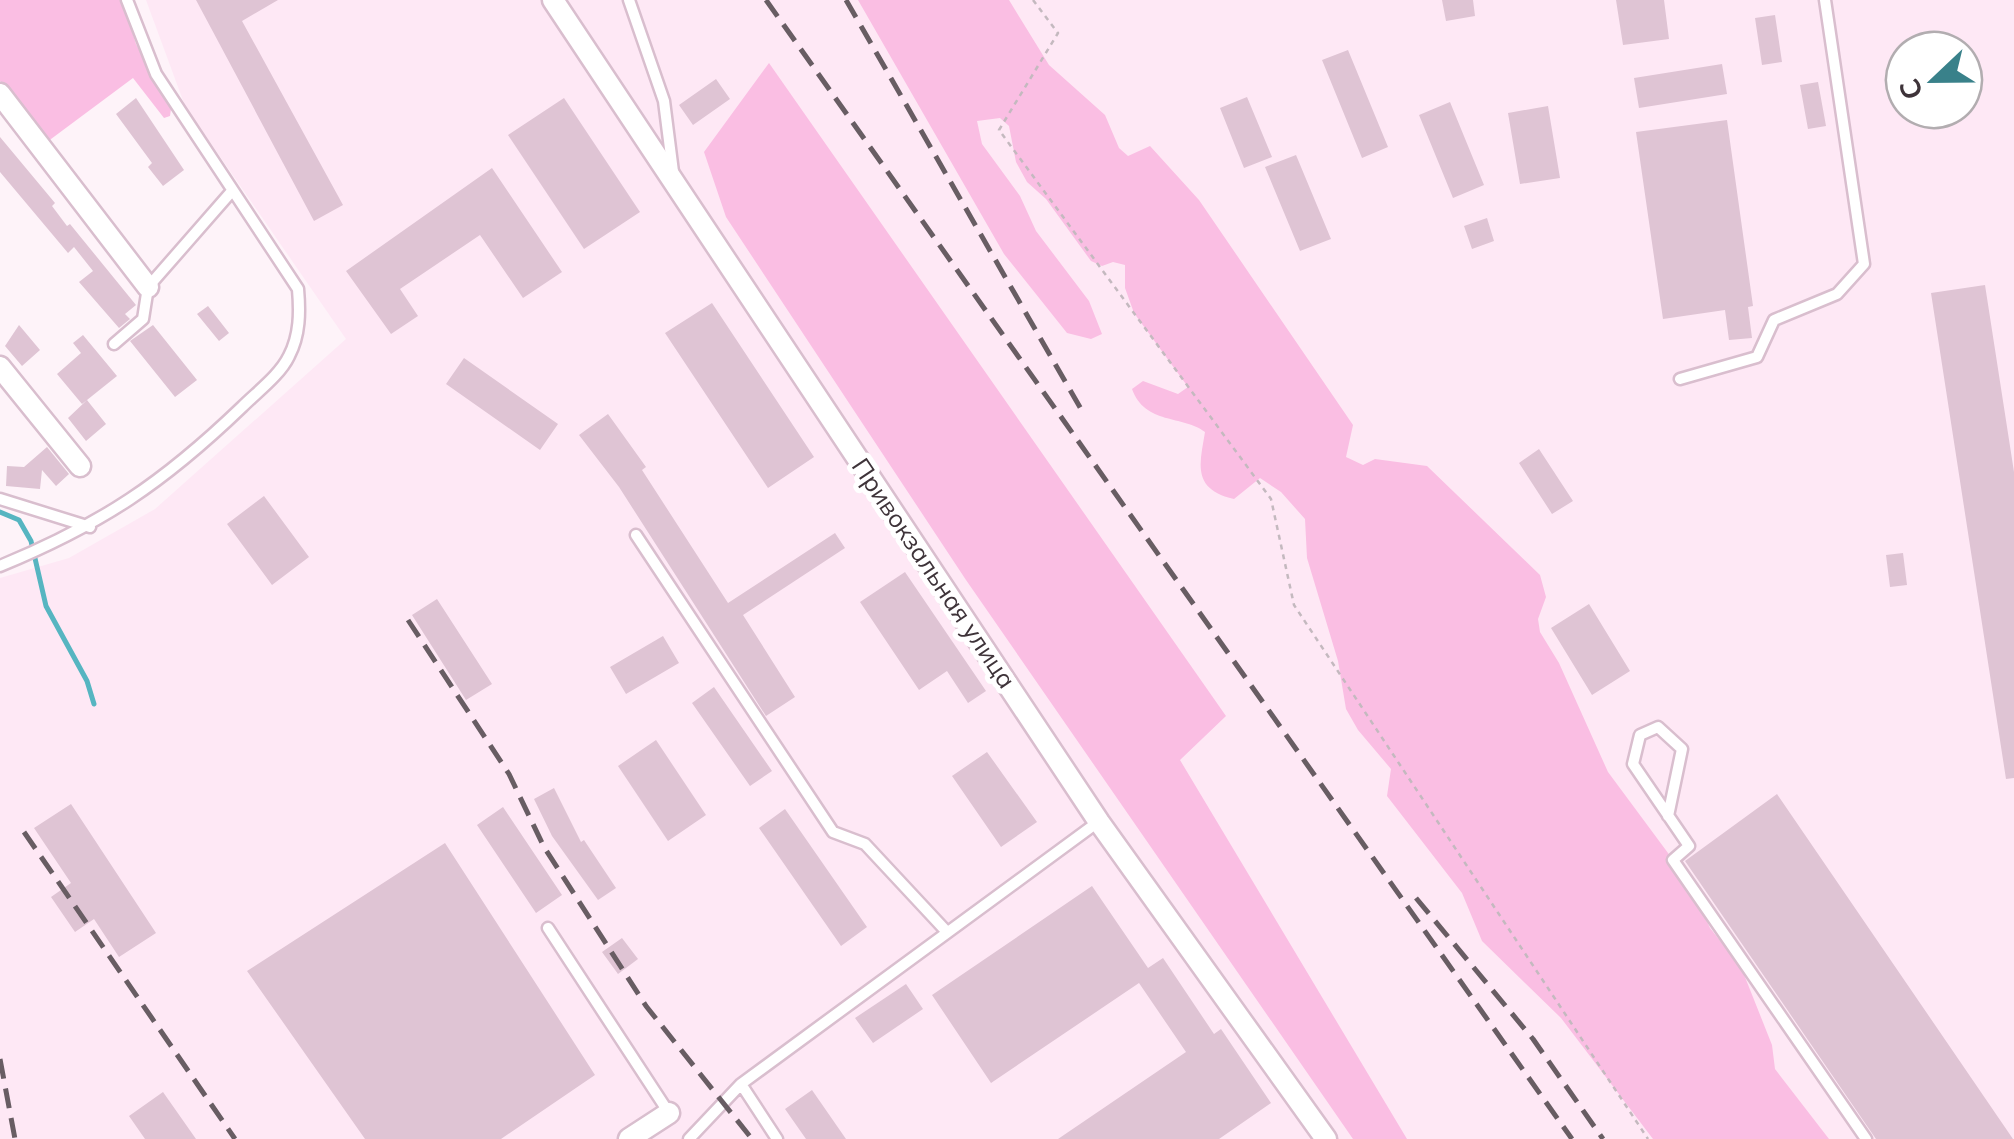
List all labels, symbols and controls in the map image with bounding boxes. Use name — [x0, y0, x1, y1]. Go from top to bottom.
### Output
north arrow — [1884, 30, 1984, 130]
text: С — [1891, 74, 1930, 105]
street label: Привокзальная улица — [846, 452, 1023, 694]

